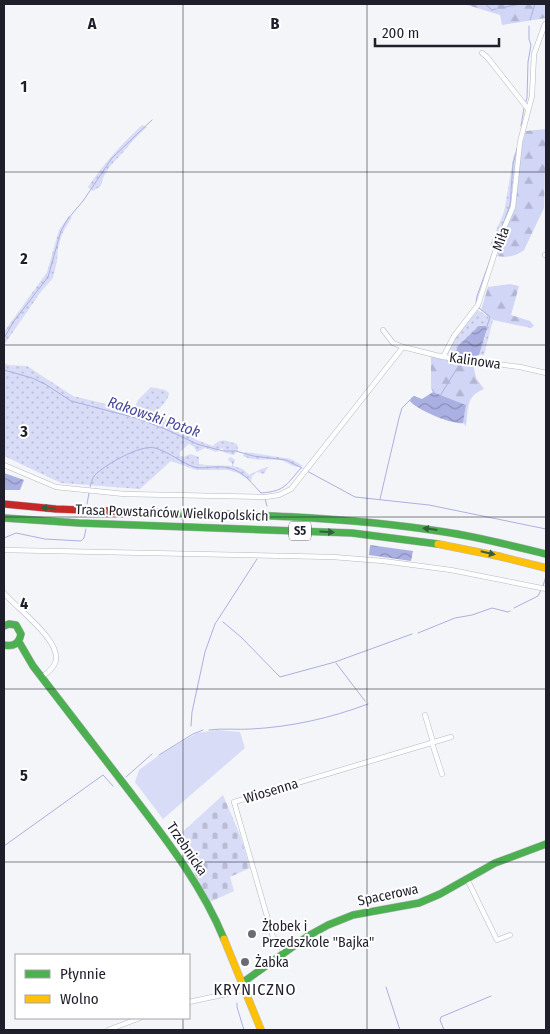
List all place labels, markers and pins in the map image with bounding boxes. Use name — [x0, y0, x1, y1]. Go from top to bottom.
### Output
place label: Żłobek i Przedszkole "Bajka" — [262, 918, 374, 951]
marker: Żłobek i Przedszkole "Bajka" — [246, 928, 258, 940]
place label: Żabka — [255, 954, 289, 971]
marker: Żabka — [239, 956, 251, 968]

